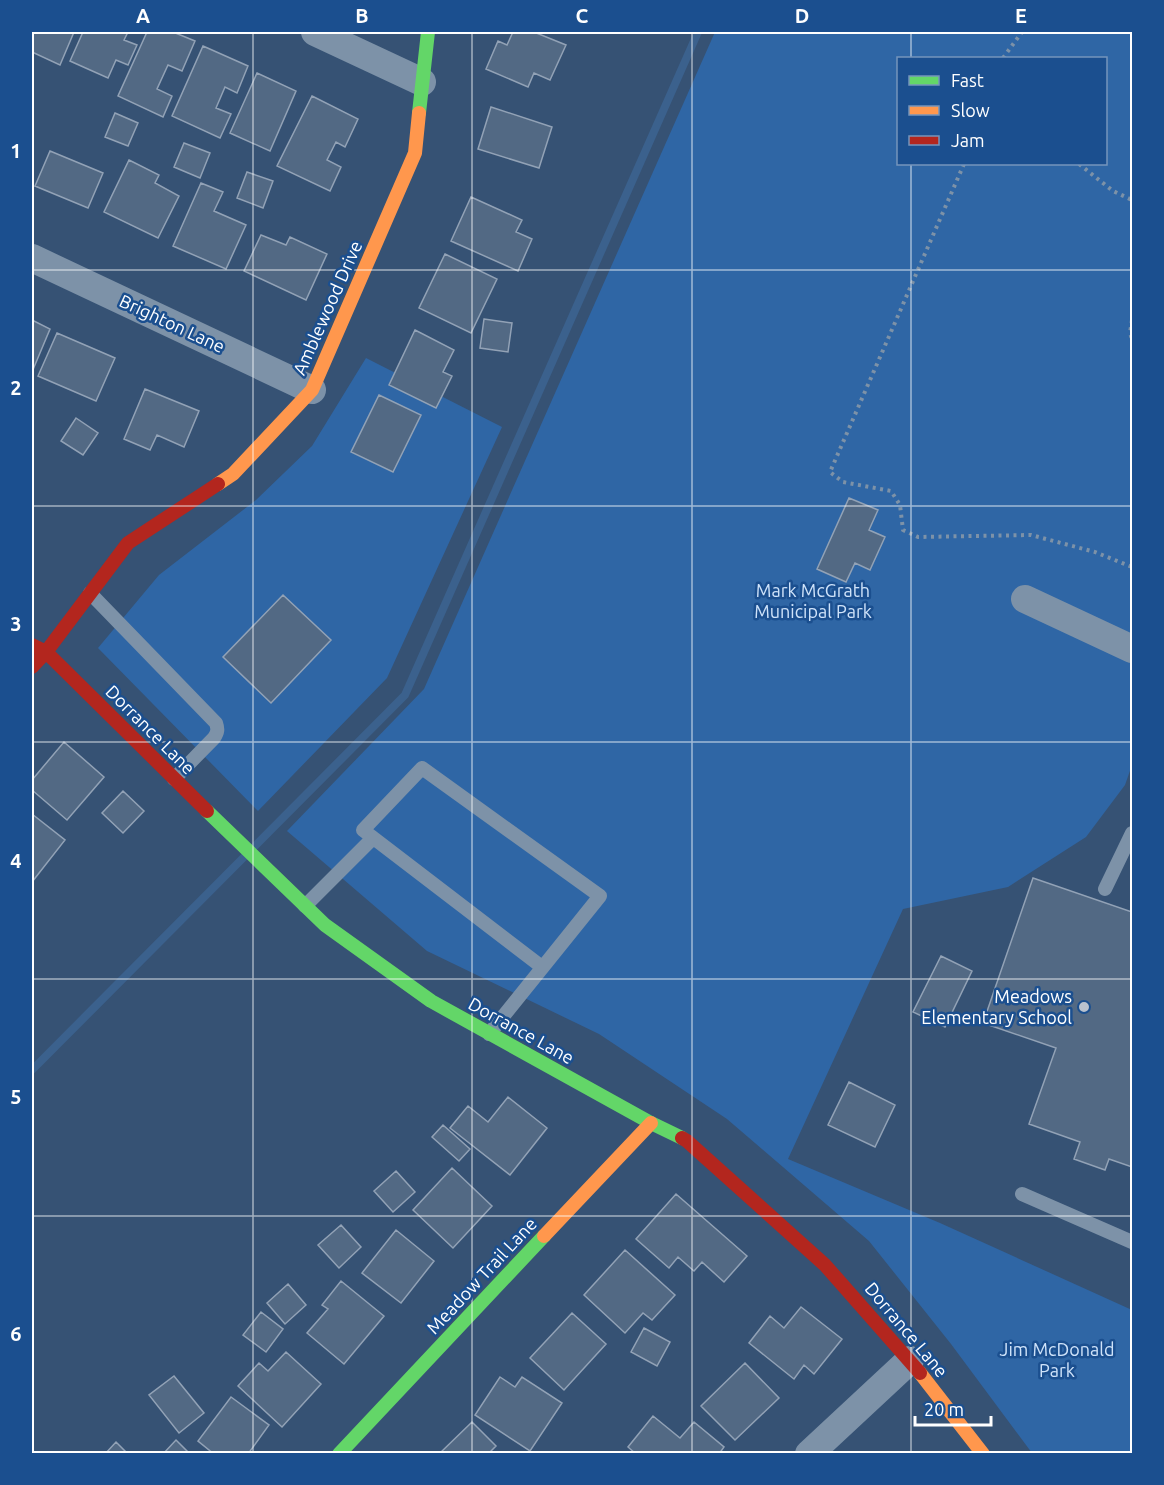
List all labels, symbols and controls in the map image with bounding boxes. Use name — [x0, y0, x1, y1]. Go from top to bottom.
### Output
text: A — [136, 4, 150, 27]
text: B — [355, 4, 369, 27]
text: C — [576, 4, 589, 27]
text: D — [795, 4, 809, 27]
text: E — [1015, 4, 1027, 27]
legend — [897, 57, 1107, 165]
text: Fast — [951, 70, 984, 90]
text: Slow — [951, 100, 990, 120]
text: Jam — [951, 130, 985, 150]
text: 1 — [10, 139, 22, 162]
street label: Amblewood Drive — [289, 237, 366, 378]
street label: Brighton Lane — [117, 290, 228, 356]
text: 2 — [10, 376, 22, 399]
park label: Mark McGrath Municipal Park — [754, 580, 872, 621]
text: 3 — [10, 612, 22, 635]
street label: Dorrance Lane — [102, 681, 199, 778]
text: 4 — [10, 849, 22, 872]
place label: Meadows Elementary School — [921, 986, 1072, 1027]
street label: Dorrance Lane — [465, 993, 578, 1067]
marker: Meadows Elementary School — [1077, 1000, 1091, 1014]
text: 5 — [10, 1085, 22, 1108]
street label: Meadow Trail Lane — [422, 1213, 540, 1337]
street label: Dorrance Lane — [861, 1278, 952, 1381]
text: 6 — [10, 1322, 22, 1345]
park label: Jim McDonald Park — [1000, 1339, 1114, 1380]
scale bar — [915, 1389, 992, 1427]
text: 20 m — [924, 1399, 964, 1419]

